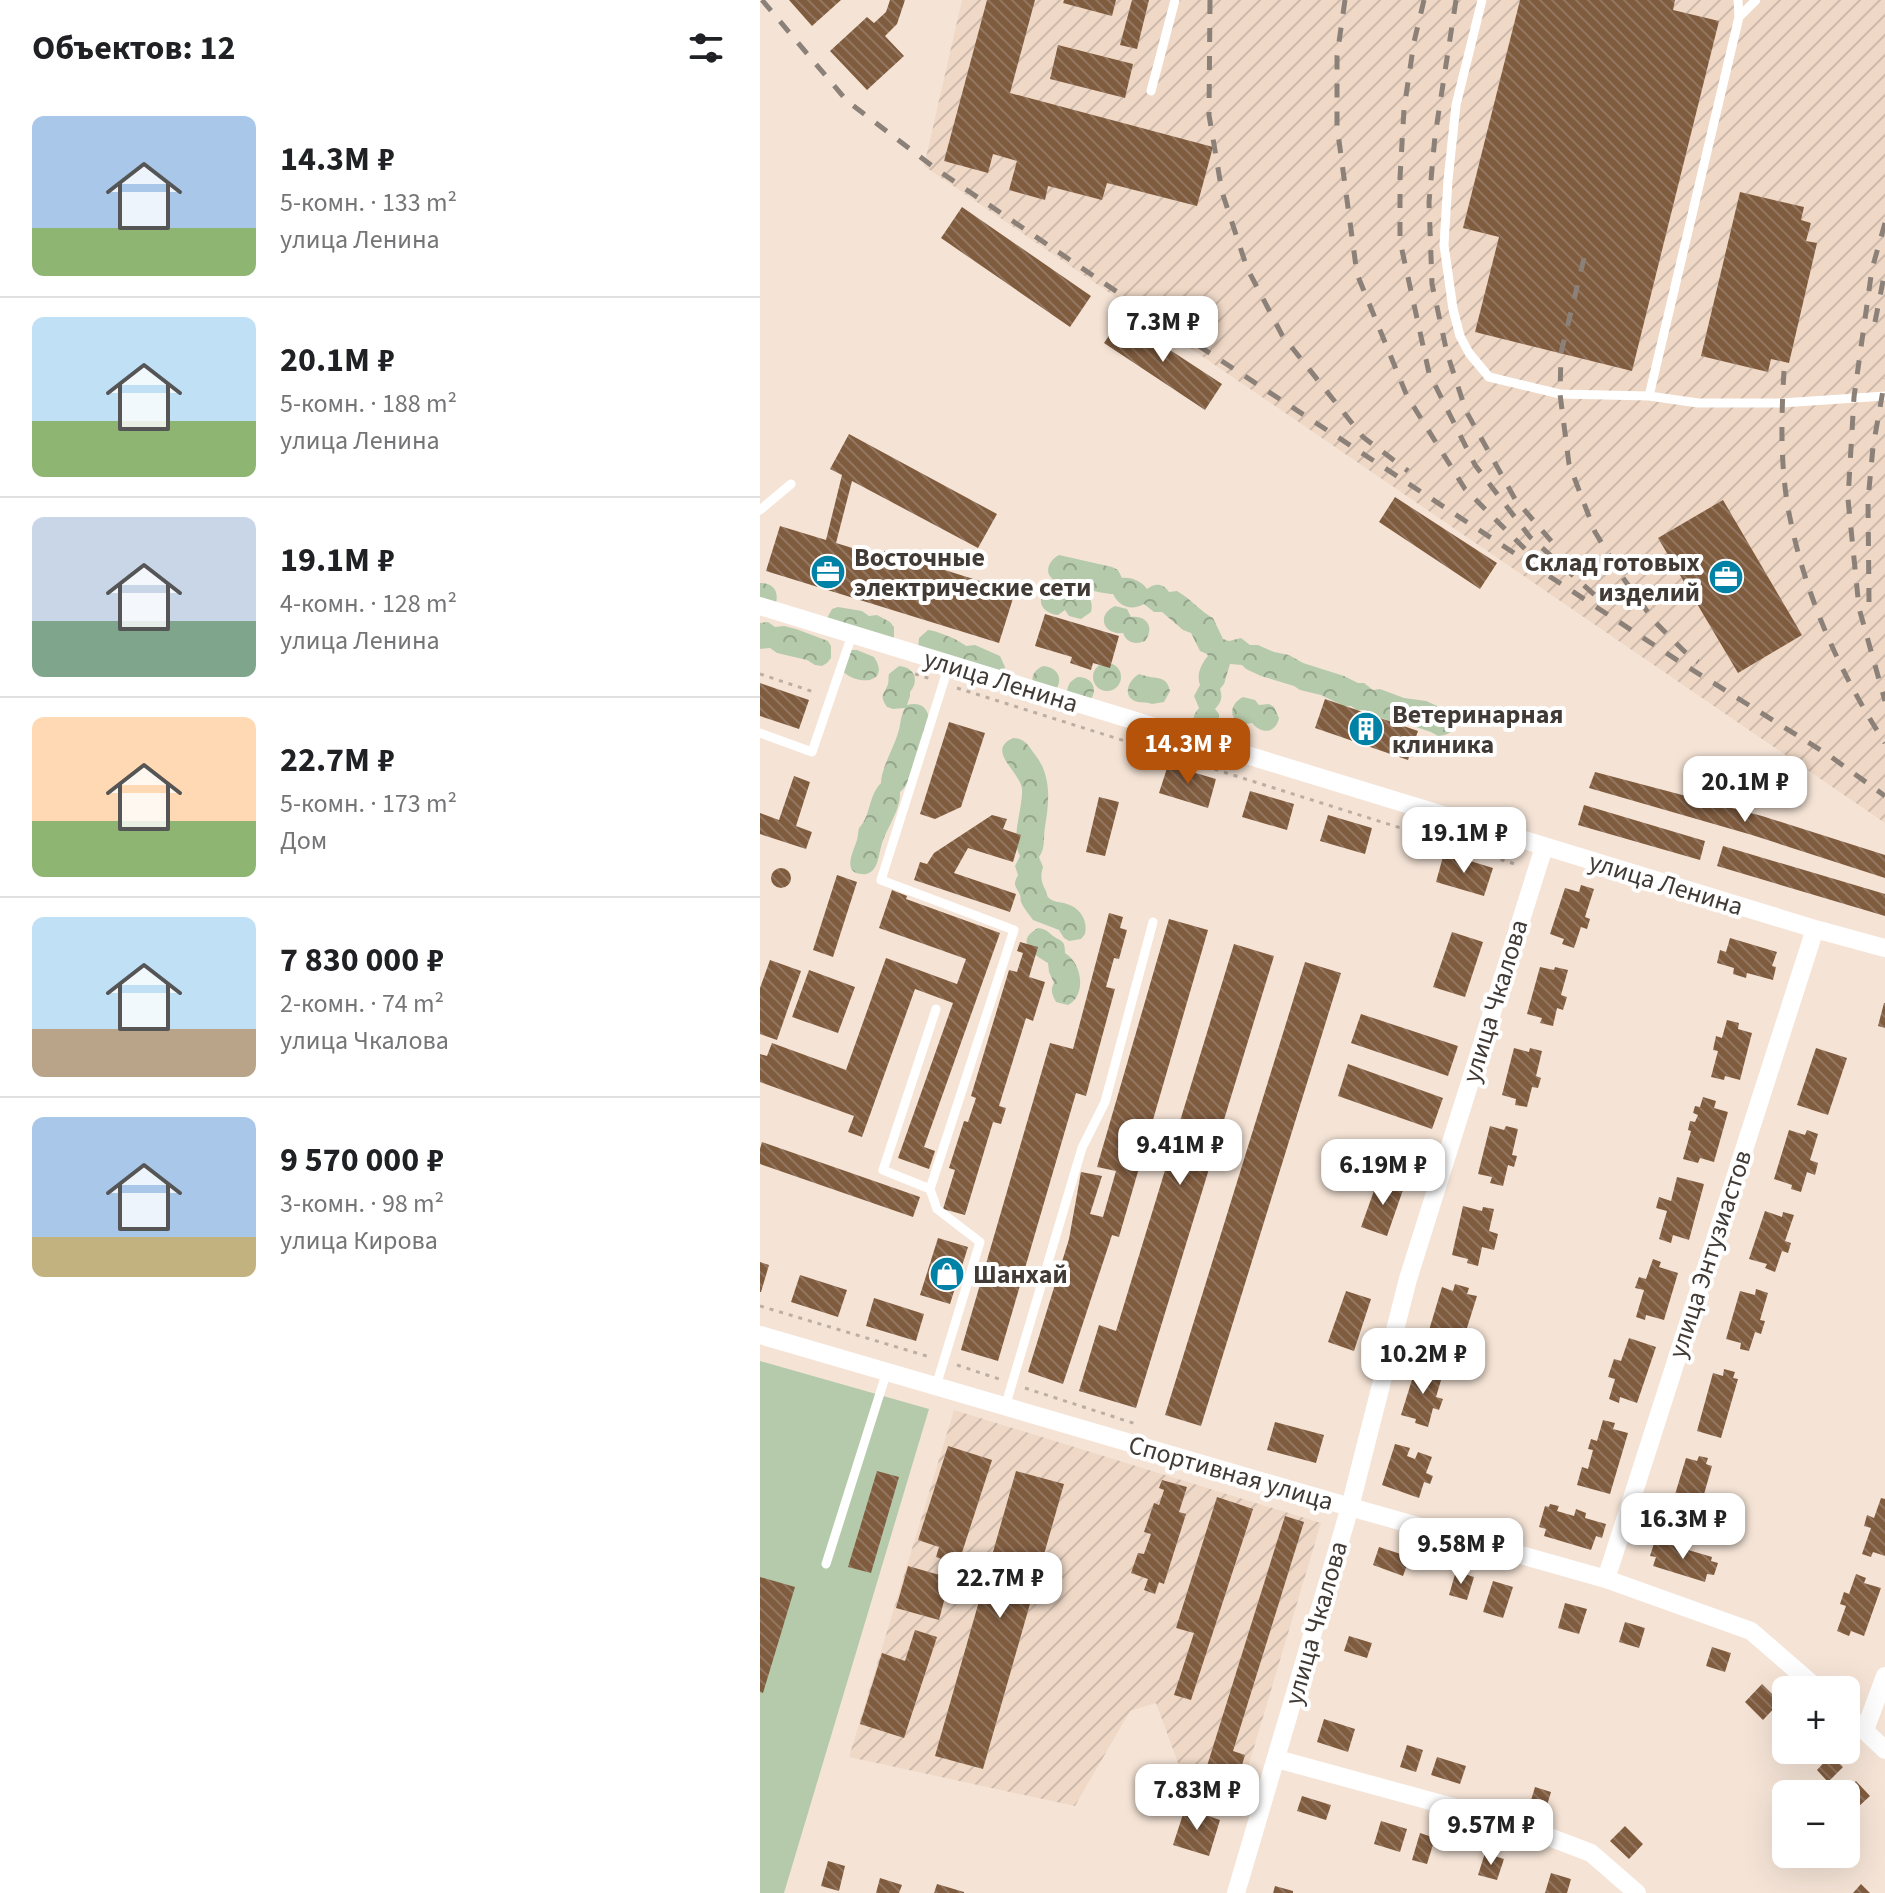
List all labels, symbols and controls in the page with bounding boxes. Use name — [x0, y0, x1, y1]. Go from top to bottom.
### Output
text: Объектов: 12 — [32, 24, 235, 73]
icon: filters — [684, 26, 728, 70]
text: 14.3M ₽ — [280, 135, 395, 184]
icon: home — [96, 148, 192, 244]
text: 5-комн. · 133 m² — [280, 184, 457, 221]
text: улица Ленина — [280, 221, 440, 258]
pin: 7.3M ₽ — [1098, 296, 1228, 364]
text: 7.3M ₽ — [1126, 303, 1200, 340]
text: 20.1M ₽ — [280, 336, 395, 385]
icon: home — [96, 349, 192, 445]
text: 5-комн. · 188 m² — [280, 385, 457, 422]
text: улица Ленина — [280, 422, 440, 459]
text: 19.1M ₽ — [280, 536, 395, 585]
place label: Восточные электрические сети — [854, 539, 1092, 606]
place label: Склад готовых изделий — [1524, 544, 1700, 611]
icon: home — [96, 549, 192, 645]
office icon: Восточные электрические сети — [809, 553, 847, 591]
office icon: Склад готовых изделий — [1707, 558, 1745, 596]
text: 4-комн. · 128 m² — [280, 585, 457, 622]
text: улица Ленина — [280, 622, 440, 659]
street label: улица Ленина — [919, 640, 1083, 722]
place label: Ветеринарная клиника — [1392, 696, 1564, 763]
building icon: Ветеринарная клиника — [1347, 710, 1385, 748]
pin: 14.3M ₽ — [1114, 718, 1262, 786]
text: 14.3M ₽ — [1144, 725, 1232, 762]
text: 22.7M ₽ — [280, 736, 395, 785]
icon: home — [96, 749, 192, 845]
pin: 20.1M ₽ — [1671, 756, 1819, 824]
text: 20.1M ₽ — [1701, 763, 1789, 800]
text: 5-комн. · 173 m² — [280, 785, 457, 822]
pin: 19.1M ₽ — [1390, 807, 1538, 875]
text: 19.1M ₽ — [1420, 814, 1508, 851]
text: Дом — [280, 822, 327, 859]
street label: улица Ленина — [1584, 843, 1748, 925]
street label: улица Чкалова — [1453, 915, 1537, 1087]
text: 7 830 000 ₽ — [280, 936, 444, 985]
icon: home — [96, 949, 192, 1045]
text: 2-комн. · 74 m² — [280, 985, 444, 1022]
text: улица Чкалова — [280, 1022, 449, 1059]
pin: 9.41M ₽ — [1106, 1119, 1254, 1187]
text: 9.41M ₽ — [1136, 1126, 1224, 1163]
text: 9 570 000 ₽ — [280, 1136, 444, 1185]
pin: 6.19M ₽ — [1309, 1139, 1457, 1207]
street label: улица Энтузиастов — [1659, 1145, 1761, 1363]
text: 6.19M ₽ — [1339, 1146, 1427, 1183]
icon: home — [96, 1149, 192, 1245]
text: 3-комн. · 98 m² — [280, 1185, 444, 1222]
text: улица Кирова — [280, 1222, 438, 1259]
shop icon: Шанхай — [928, 1255, 966, 1293]
place label: Шанхай — [973, 1256, 1068, 1293]
pin: 10.2M ₽ — [1349, 1328, 1497, 1396]
text: 10.2M ₽ — [1379, 1335, 1467, 1372]
street label: Спортивная улица — [1124, 1426, 1338, 1520]
pin: 16.3M ₽ — [1609, 1493, 1757, 1561]
text: 16.3M ₽ — [1639, 1500, 1727, 1537]
pin: 9.58M ₽ — [1387, 1518, 1535, 1586]
text: 9.58M ₽ — [1417, 1525, 1505, 1562]
street label: улица Чкалова — [1275, 1537, 1357, 1709]
pin: 22.7M ₽ — [926, 1552, 1074, 1620]
text: 22.7M ₽ — [956, 1559, 1044, 1596]
map controls — [1772, 1676, 1860, 1868]
button: + — [1772, 1676, 1860, 1764]
pin: 7.83M ₽ — [1123, 1764, 1271, 1832]
text: 7.83M ₽ — [1153, 1771, 1241, 1808]
button: − — [1772, 1780, 1860, 1868]
pin: 9.57M ₽ — [1417, 1799, 1565, 1867]
text: 9.57M ₽ — [1447, 1806, 1535, 1843]

